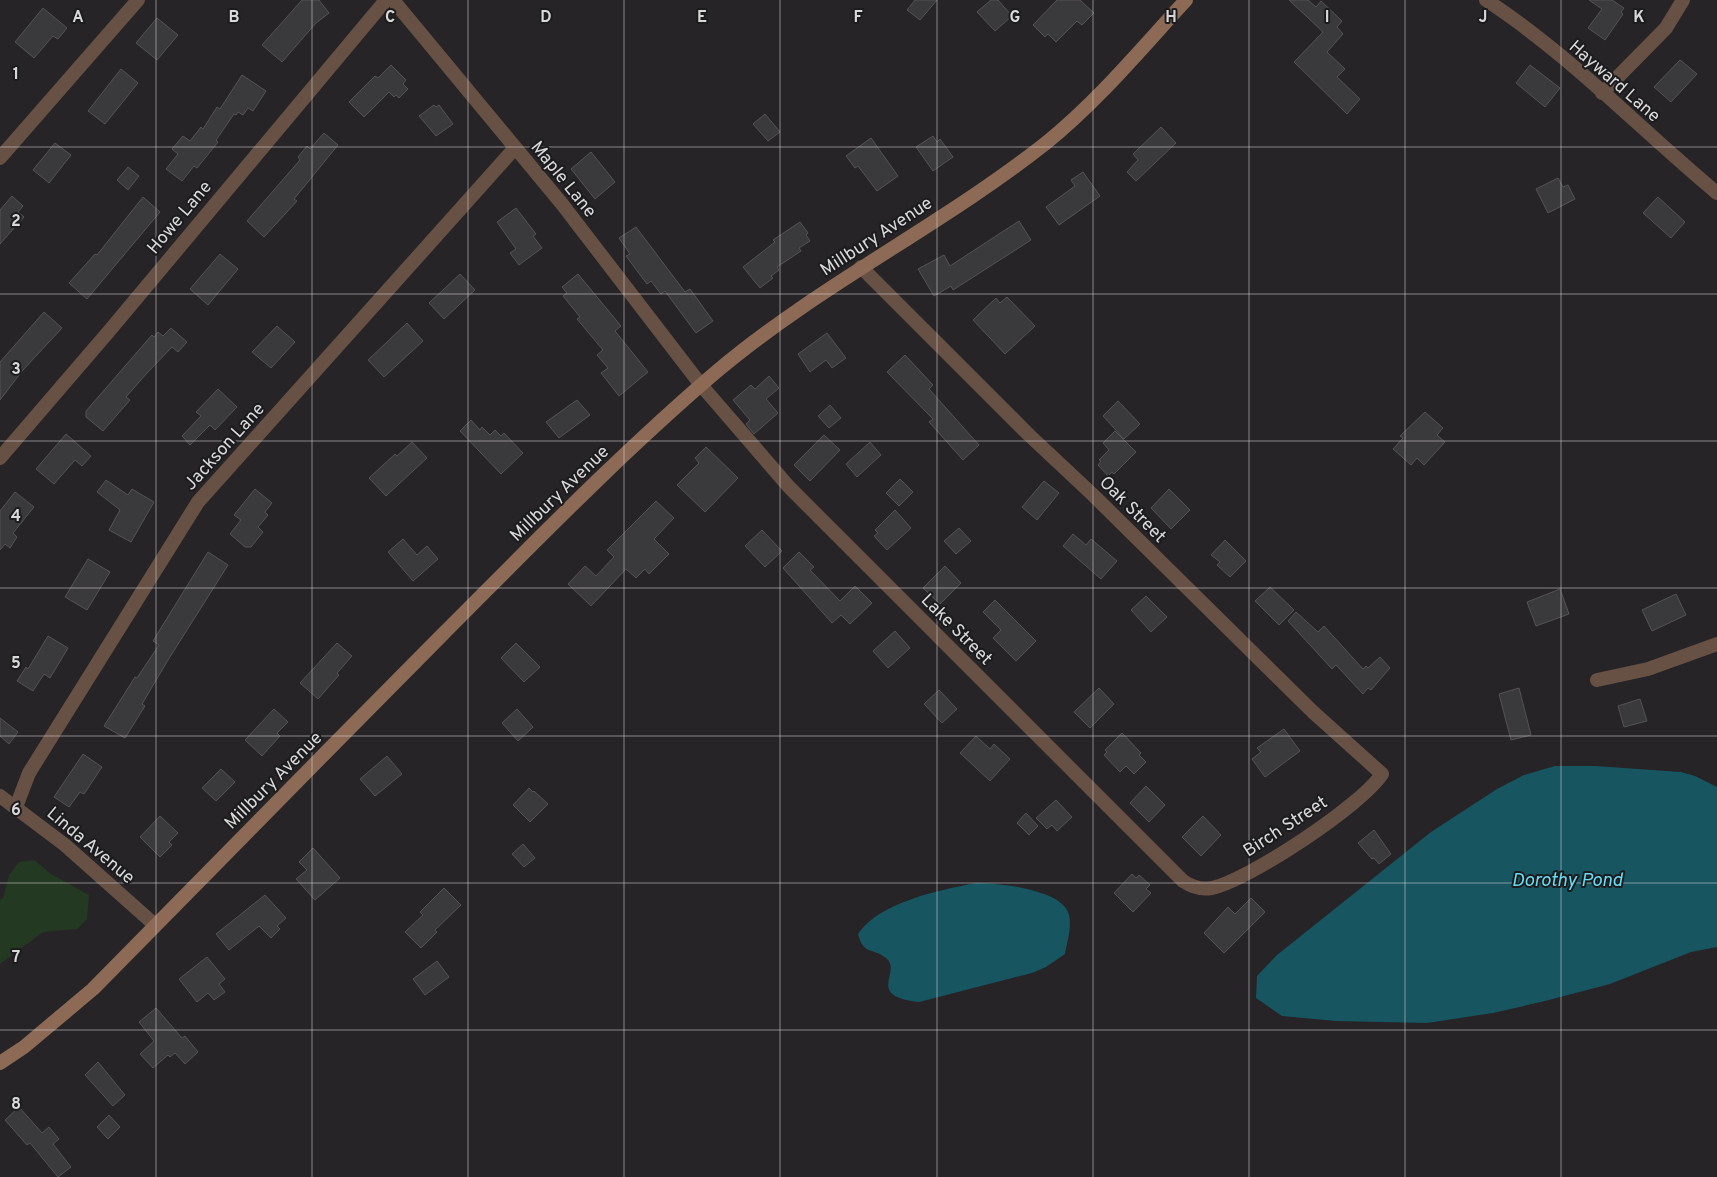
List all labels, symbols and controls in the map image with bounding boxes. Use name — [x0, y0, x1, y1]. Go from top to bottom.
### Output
text: A — [72, 8, 84, 28]
text: B — [228, 8, 240, 28]
text: C — [385, 8, 395, 28]
text: D — [540, 8, 552, 28]
text: E — [697, 8, 707, 28]
text: F — [853, 8, 863, 28]
text: G — [1010, 8, 1020, 28]
text: H — [1165, 8, 1177, 28]
text: I — [1325, 8, 1329, 28]
text: J — [1479, 8, 1487, 28]
text: K — [1633, 8, 1645, 28]
street label: Hayward Lane — [1563, 36, 1665, 128]
text: 1 — [13, 65, 19, 85]
street label: Maple Lane — [525, 137, 601, 223]
street label: Howe Lane — [143, 176, 218, 259]
street label: Millbury Avenue — [816, 192, 937, 282]
text: 2 — [11, 212, 21, 232]
text: 3 — [11, 360, 21, 380]
street label: Jackson Lane — [180, 398, 271, 496]
street label: Millbury Avenue — [506, 441, 615, 547]
street label: Oak Street — [1094, 472, 1170, 548]
text: 4 — [11, 507, 21, 527]
street label: Lake Street — [915, 589, 997, 671]
text: 5 — [11, 654, 21, 674]
street label: Millbury Avenue — [220, 727, 328, 835]
street label: Birch Street — [1239, 792, 1332, 863]
text: 6 — [11, 801, 21, 821]
street label: Linda Avenue — [41, 803, 139, 890]
water label: Dorothy Pond — [1512, 869, 1624, 893]
text: 7 — [12, 948, 20, 968]
text: 8 — [11, 1095, 21, 1115]

